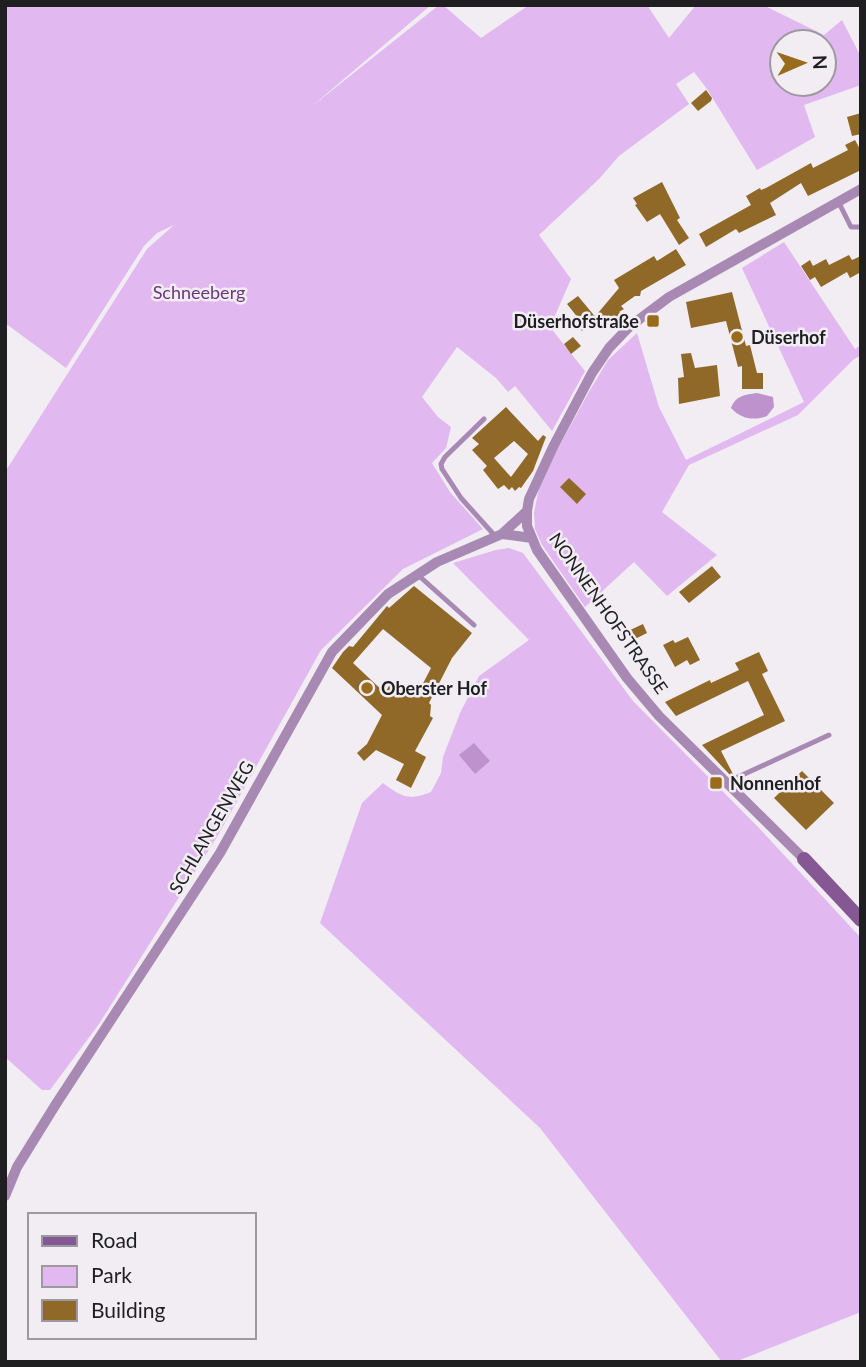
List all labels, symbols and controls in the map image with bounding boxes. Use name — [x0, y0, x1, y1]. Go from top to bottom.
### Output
north arrow — [768, 28, 838, 98]
text: N — [809, 55, 832, 70]
park label: Schneeberg — [153, 281, 245, 303]
place label: Düserhofstraße — [514, 310, 639, 332]
marker: Düserhofstraße — [645, 313, 661, 329]
place label: Düserhof — [751, 326, 826, 348]
marker: Düserhof — [729, 329, 745, 345]
street label: NONNENHOFSTRASSE — [545, 528, 673, 698]
place label: Oberster Hof — [381, 677, 487, 699]
marker: Oberster Hof — [359, 680, 375, 696]
street label: SCHLANGENWEG — [164, 757, 258, 897]
place label: Nonnenhof — [730, 772, 821, 794]
marker: Nonnenhof — [708, 775, 724, 791]
legend — [28, 1213, 256, 1339]
text: Road — [91, 1227, 138, 1252]
text: Park — [91, 1262, 132, 1287]
text: Building — [91, 1297, 166, 1322]

